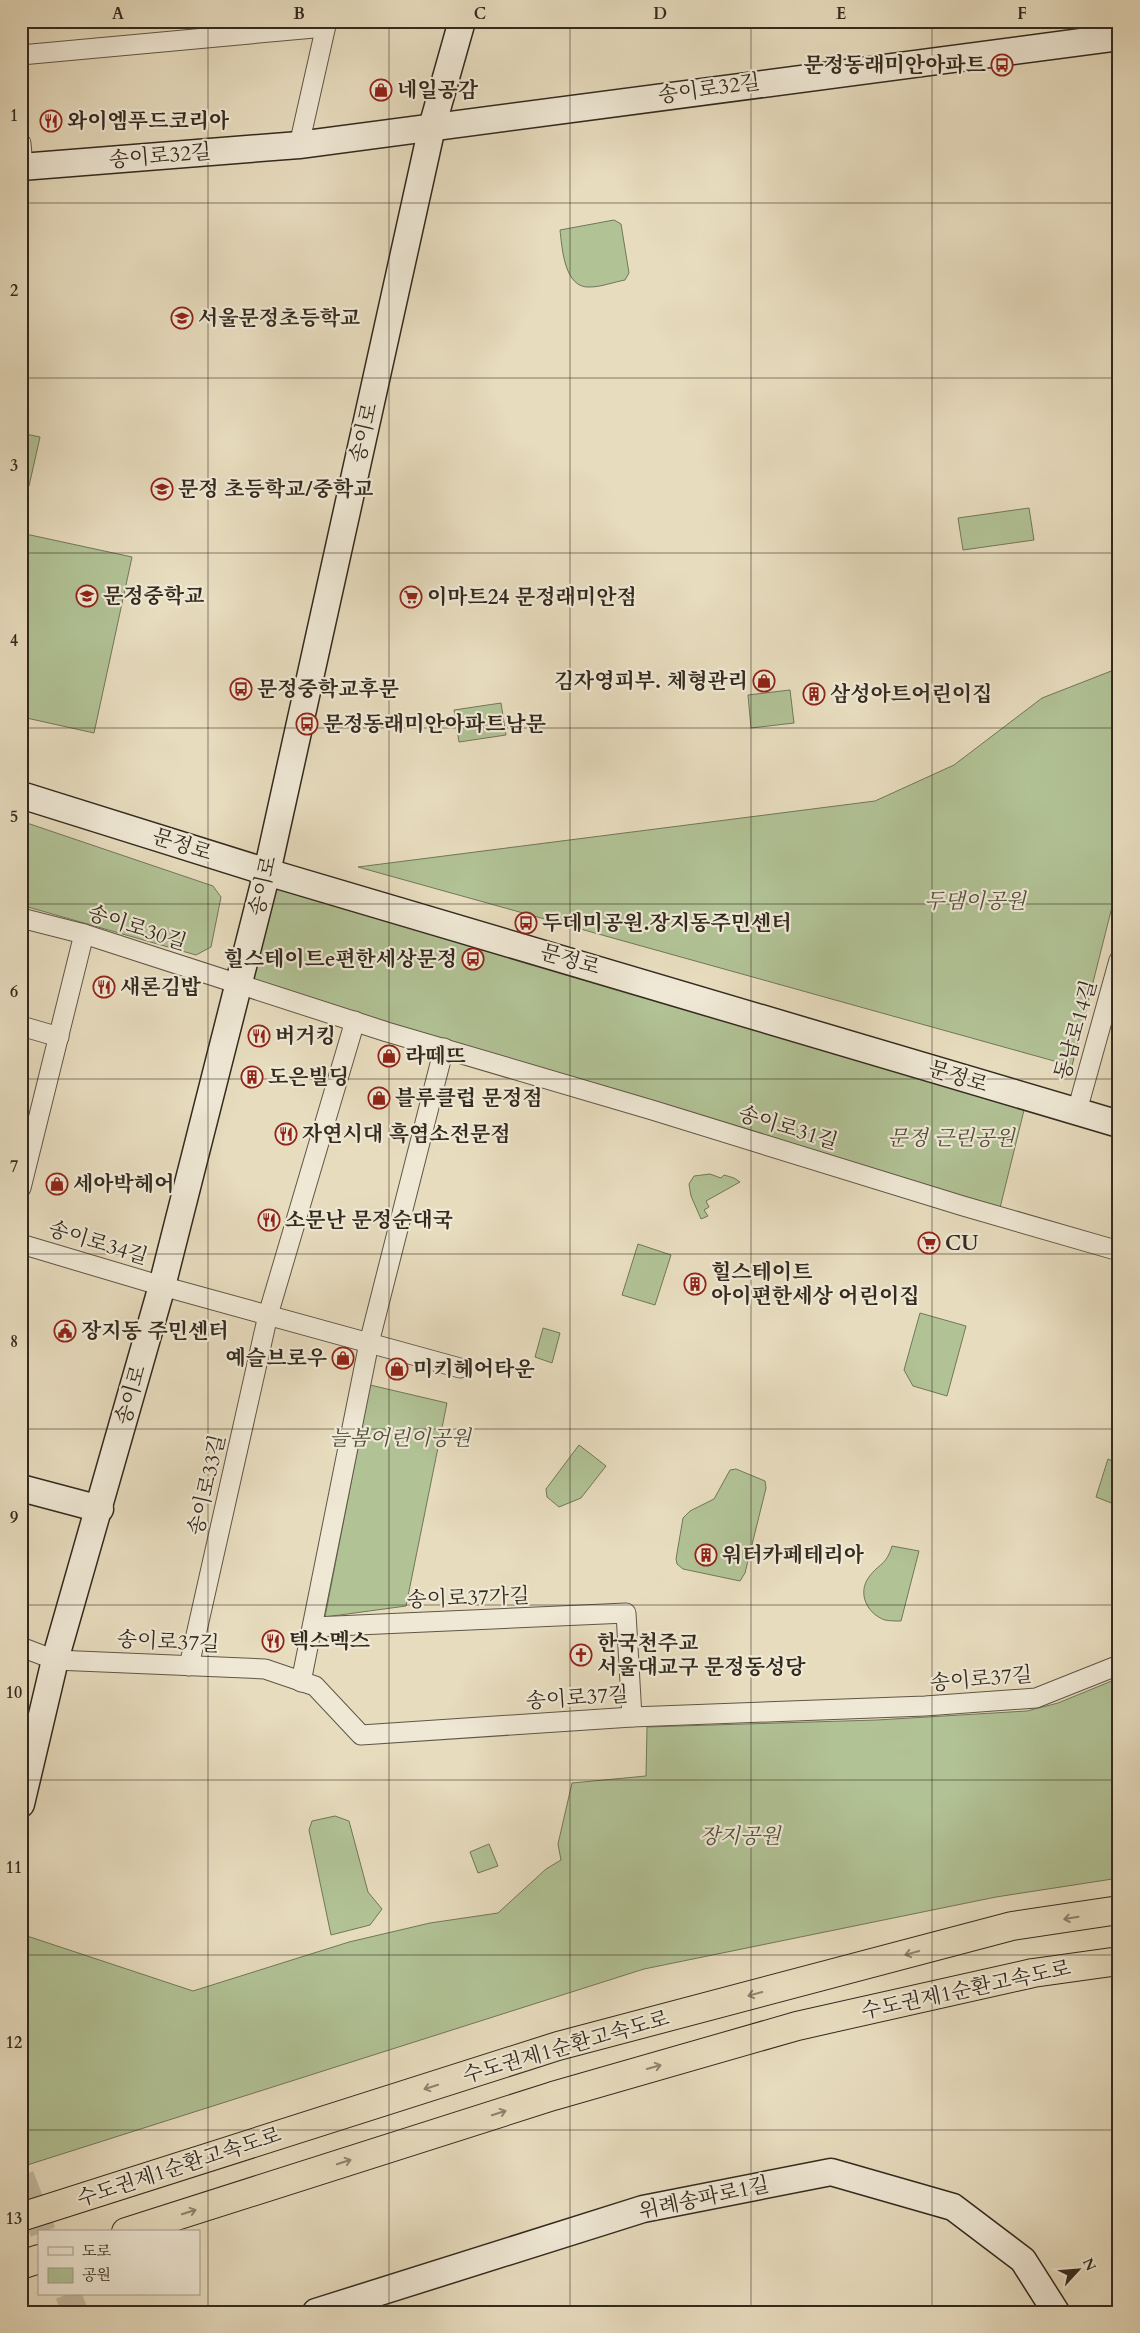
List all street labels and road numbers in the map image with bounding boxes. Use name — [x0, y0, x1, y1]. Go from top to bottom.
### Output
street label: 송이로32길 — [656, 67, 762, 111]
street label: 송이로32길 — [108, 137, 212, 175]
street label: 송이로 — [343, 400, 385, 466]
street label: 문정로 — [149, 822, 215, 868]
street label: 송이로 — [242, 853, 284, 919]
street label: 송이로30길 — [84, 898, 190, 958]
street label: 문정로 — [537, 938, 603, 982]
street label: 동남로14길 — [1048, 977, 1104, 1083]
street label: 문정로 — [925, 1054, 991, 1100]
street label: 송이로31길 — [735, 1099, 841, 1157]
street label: 송이로34길 — [45, 1214, 151, 1272]
street label: 송이로 — [109, 1362, 153, 1428]
street label: 송이로33길 — [181, 1432, 233, 1538]
street label: 송이로37가길 — [406, 1581, 530, 1615]
street label: 송이로37길 — [116, 1625, 220, 1659]
street label: 송이로37길 — [929, 1660, 1033, 1698]
street label: 송이로37길 — [525, 1680, 629, 1716]
street label: 수도권제1순환고속도로 — [859, 1954, 1073, 2026]
street label: 수도권제1순환고속도로 — [459, 2004, 673, 2090]
street label: 수도권제1순환고속도로 — [73, 2120, 285, 2214]
street label: 위례송파로1길 — [636, 2170, 772, 2226]

